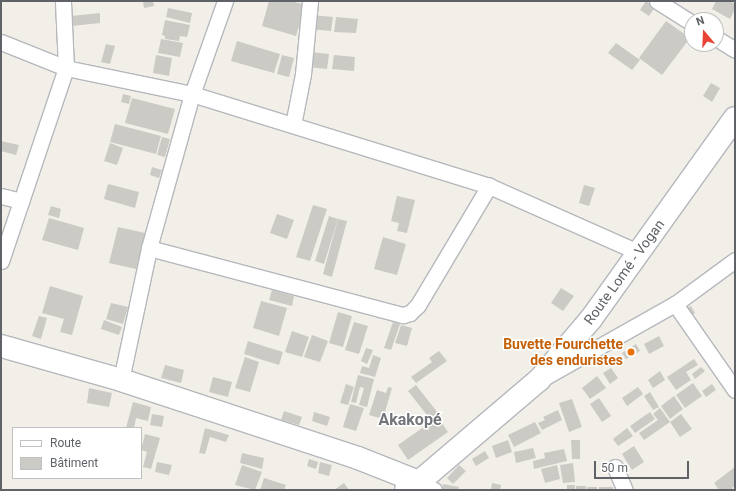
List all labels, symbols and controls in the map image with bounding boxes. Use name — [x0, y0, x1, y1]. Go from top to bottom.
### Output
north arrow — [684, 12, 724, 52]
text: N — [694, 14, 706, 29]
street label: Route Lomé - Vogan — [580, 216, 668, 328]
place label: Buvette Fourchette des enduristes — [503, 336, 623, 368]
marker: Buvette Fourchette des enduristes — [626, 347, 636, 357]
district label: Akakopé — [378, 410, 442, 430]
legend — [12, 427, 142, 479]
text: Route — [50, 436, 81, 450]
scale bar — [596, 453, 691, 479]
text: Bâtiment — [50, 456, 98, 470]
text: 50 m — [601, 461, 628, 475]

